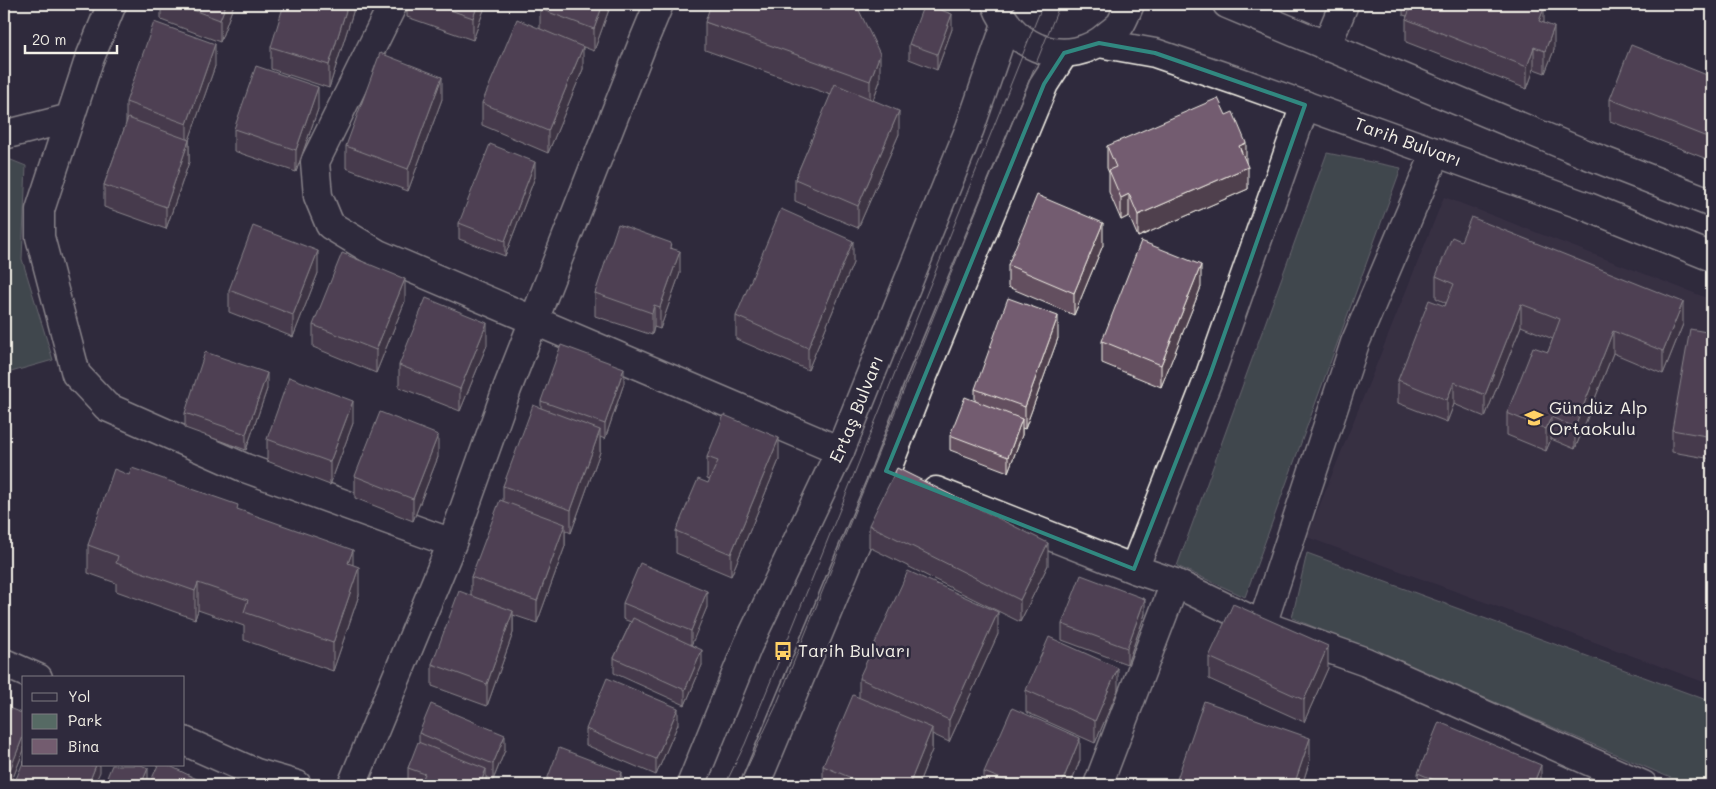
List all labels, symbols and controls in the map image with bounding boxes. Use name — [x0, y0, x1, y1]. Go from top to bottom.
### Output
scale bar — [25, 22, 118, 54]
text: 20 m — [32, 29, 66, 49]
street label: Tarih Bulvarı — [1351, 111, 1465, 172]
street label: Ertaş Bulvarı — [823, 351, 888, 466]
place label: Gündüz Alp Ortaokulu — [1549, 395, 1647, 440]
school or university icon: Gündüz Alp Ortaokulu — [1523, 407, 1545, 429]
place label: Tarih Bulvarı — [798, 638, 911, 662]
bus stop icon: Tarih Bulvarı — [772, 640, 794, 662]
legend — [22, 676, 185, 766]
text: Yol — [68, 686, 91, 706]
text: Park — [68, 710, 102, 730]
text: Bina — [68, 736, 100, 756]

